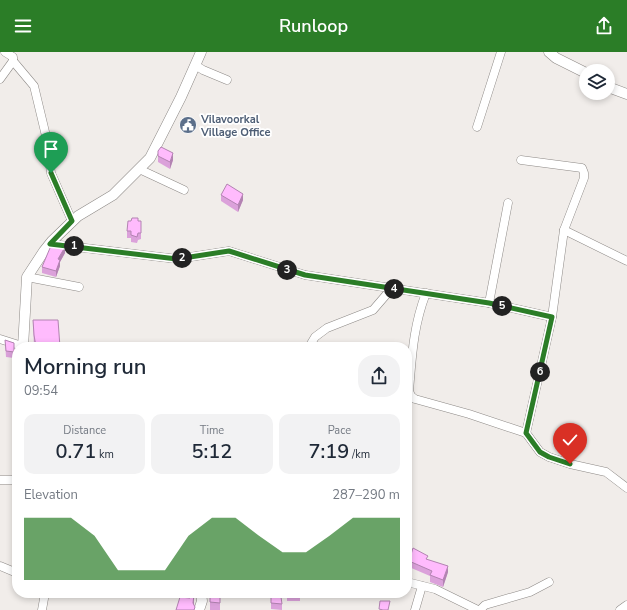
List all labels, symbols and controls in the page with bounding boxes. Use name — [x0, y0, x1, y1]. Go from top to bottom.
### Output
text: Runloop — [279, 14, 348, 38]
icon: menu — [12, 15, 34, 37]
icon: share — [593, 15, 615, 37]
map controls — [579, 64, 615, 100]
button: layers — [579, 64, 615, 100]
place label: Vilavoorkal Village Office — [200, 112, 270, 140]
public building icon: Vilavoorkal Village Office — [178, 115, 198, 135]
pin — [34, 132, 68, 173]
icon: arrive — [40, 138, 62, 160]
pin: 1 — [64, 236, 84, 256]
text: 1 — [71, 238, 77, 253]
pin: 2 — [172, 248, 192, 268]
text: 2 — [179, 250, 185, 265]
pin: 3 — [277, 260, 297, 280]
text: 3 — [284, 262, 290, 277]
pin: 4 — [384, 279, 404, 299]
text: 4 — [391, 281, 397, 296]
pin: 5 — [492, 296, 512, 316]
text: 5 — [499, 298, 505, 313]
text: Morning run — [24, 352, 147, 382]
button: share — [358, 355, 400, 397]
pin: 6 — [530, 362, 550, 382]
text: 6 — [537, 364, 543, 379]
text: 09:54 — [24, 382, 58, 400]
text: Distance — [63, 423, 106, 438]
text: Time — [200, 423, 224, 438]
text: Pace — [328, 423, 351, 438]
pin — [553, 423, 587, 464]
icon: check — [559, 429, 581, 451]
text: 0.71 — [55, 438, 96, 465]
text: 5:12 — [192, 438, 232, 465]
text: 7:19 — [309, 438, 349, 465]
text: km — [96, 447, 114, 462]
text: /km — [349, 447, 370, 462]
text: Elevation — [24, 486, 78, 504]
text: 287–290 m — [332, 486, 400, 504]

